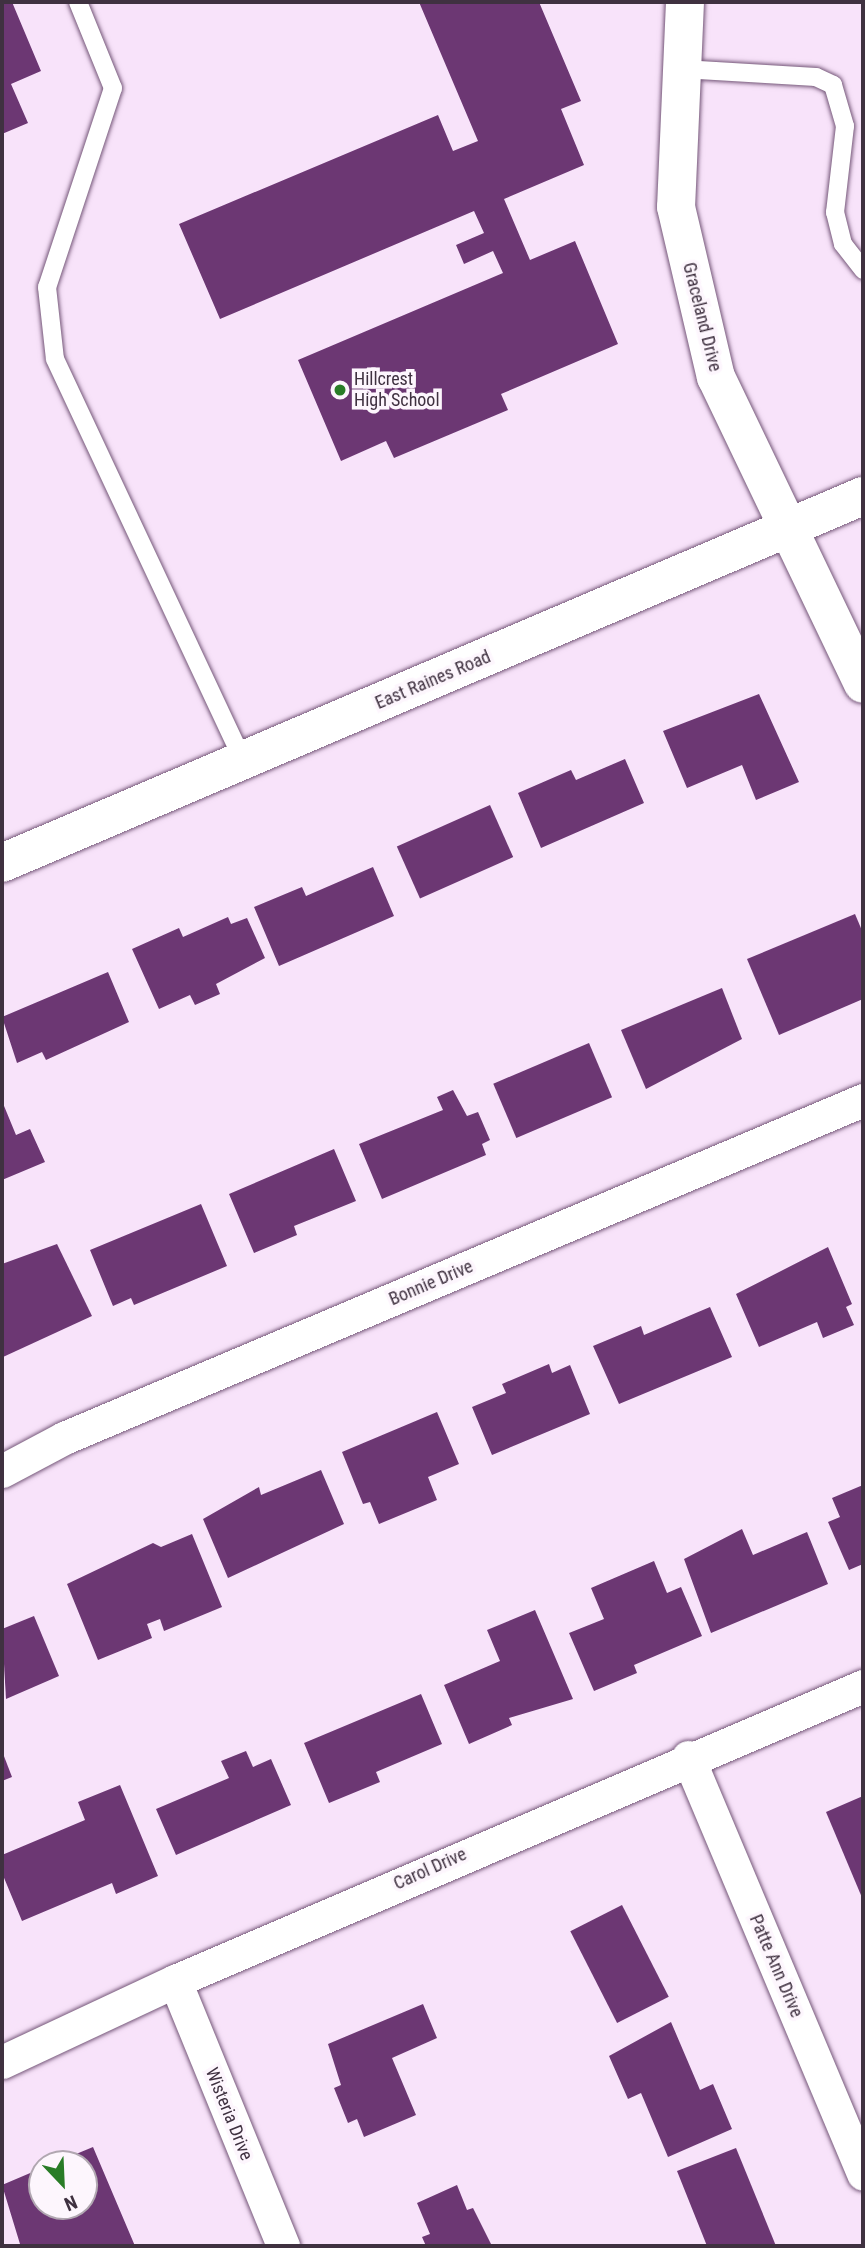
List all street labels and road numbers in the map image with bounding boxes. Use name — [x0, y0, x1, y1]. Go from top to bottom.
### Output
street label: Graceland Drive — [678, 260, 726, 374]
street label: East Raines Road — [372, 646, 494, 714]
street label: Bonnie Drive — [386, 1256, 476, 1310]
street label: Carol Drive — [390, 1843, 470, 1895]
street label: Patte Ann Drive — [745, 1911, 807, 2021]
street label: Wisteria Drive — [201, 2064, 257, 2164]

